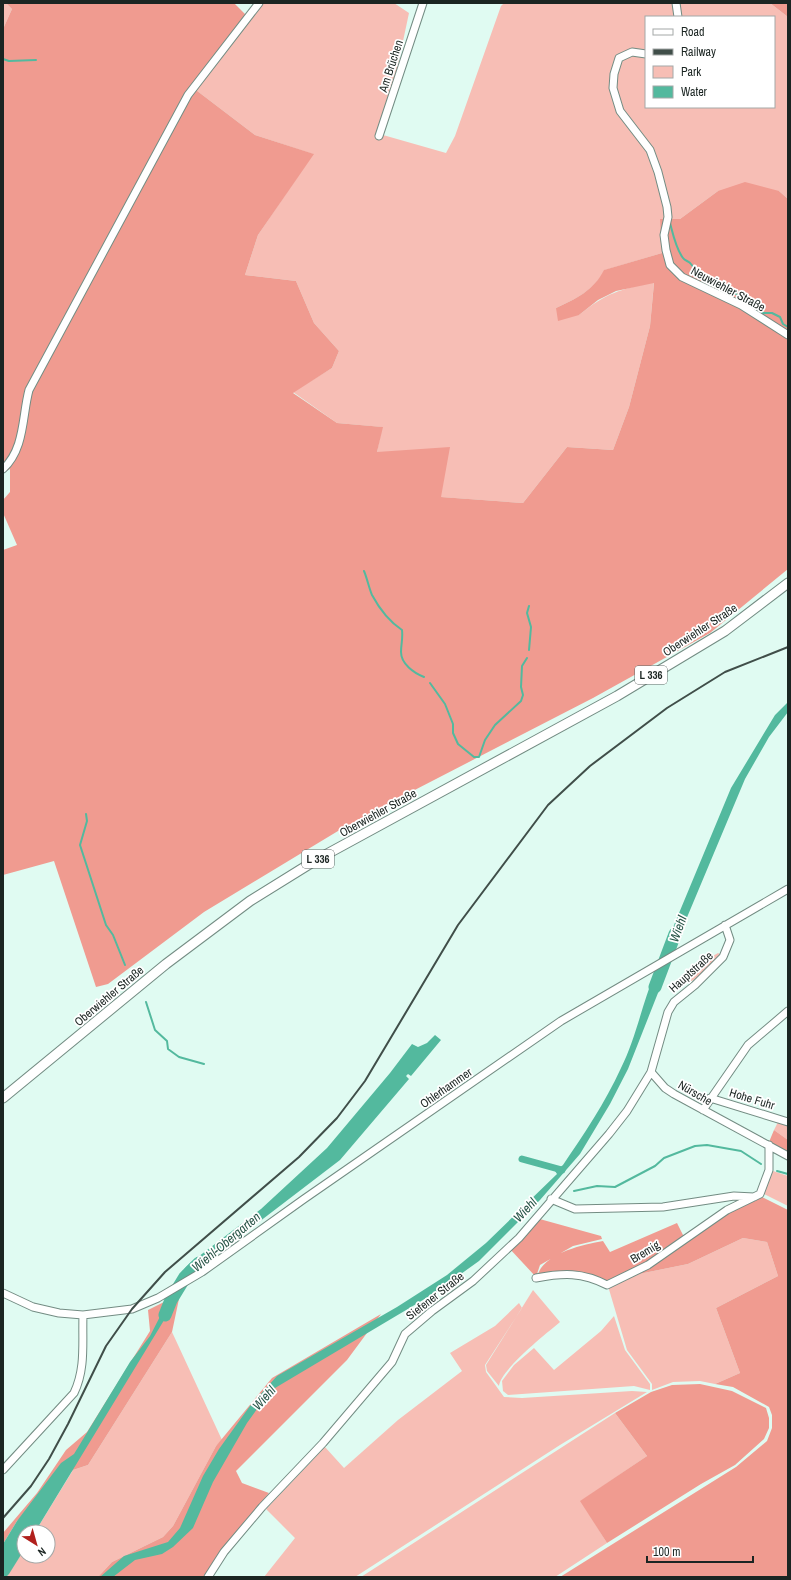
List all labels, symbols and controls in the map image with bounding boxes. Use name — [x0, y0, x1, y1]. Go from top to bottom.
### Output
legend — [645, 16, 775, 108]
text: Road — [681, 24, 705, 40]
street label: Am Brüchen — [375, 38, 407, 95]
text: Railway — [681, 44, 716, 60]
text: Park — [681, 64, 701, 80]
text: Water — [681, 84, 708, 100]
street label: Neuwiehler Straße — [688, 263, 768, 315]
street label: Oberwiehler Straße — [660, 600, 740, 660]
road number: L 336 — [635, 666, 667, 684]
street label: Oberwiehler Straße — [337, 785, 419, 841]
road number: L 336 — [302, 850, 334, 868]
water label: Wiehl — [665, 913, 691, 945]
street label: Hauptstraße — [666, 948, 716, 996]
street label: Oberwiehler Straße — [71, 962, 147, 1030]
street label: Ohlerhammer — [417, 1064, 476, 1112]
street label: Nürsche — [675, 1077, 715, 1109]
street label: Hohe Fuhr — [727, 1085, 777, 1114]
water label: Wiehl — [510, 1194, 541, 1226]
water label: Wiehl-Obergarten — [188, 1208, 264, 1276]
street label: Bremig — [627, 1237, 663, 1267]
street label: Siefener Straße — [403, 1268, 467, 1324]
water label: Wiehl — [249, 1382, 280, 1414]
north arrow — [16, 1524, 56, 1564]
scale bar — [647, 1538, 753, 1564]
text: N — [35, 1544, 49, 1560]
text: 100 m — [653, 1544, 680, 1560]

